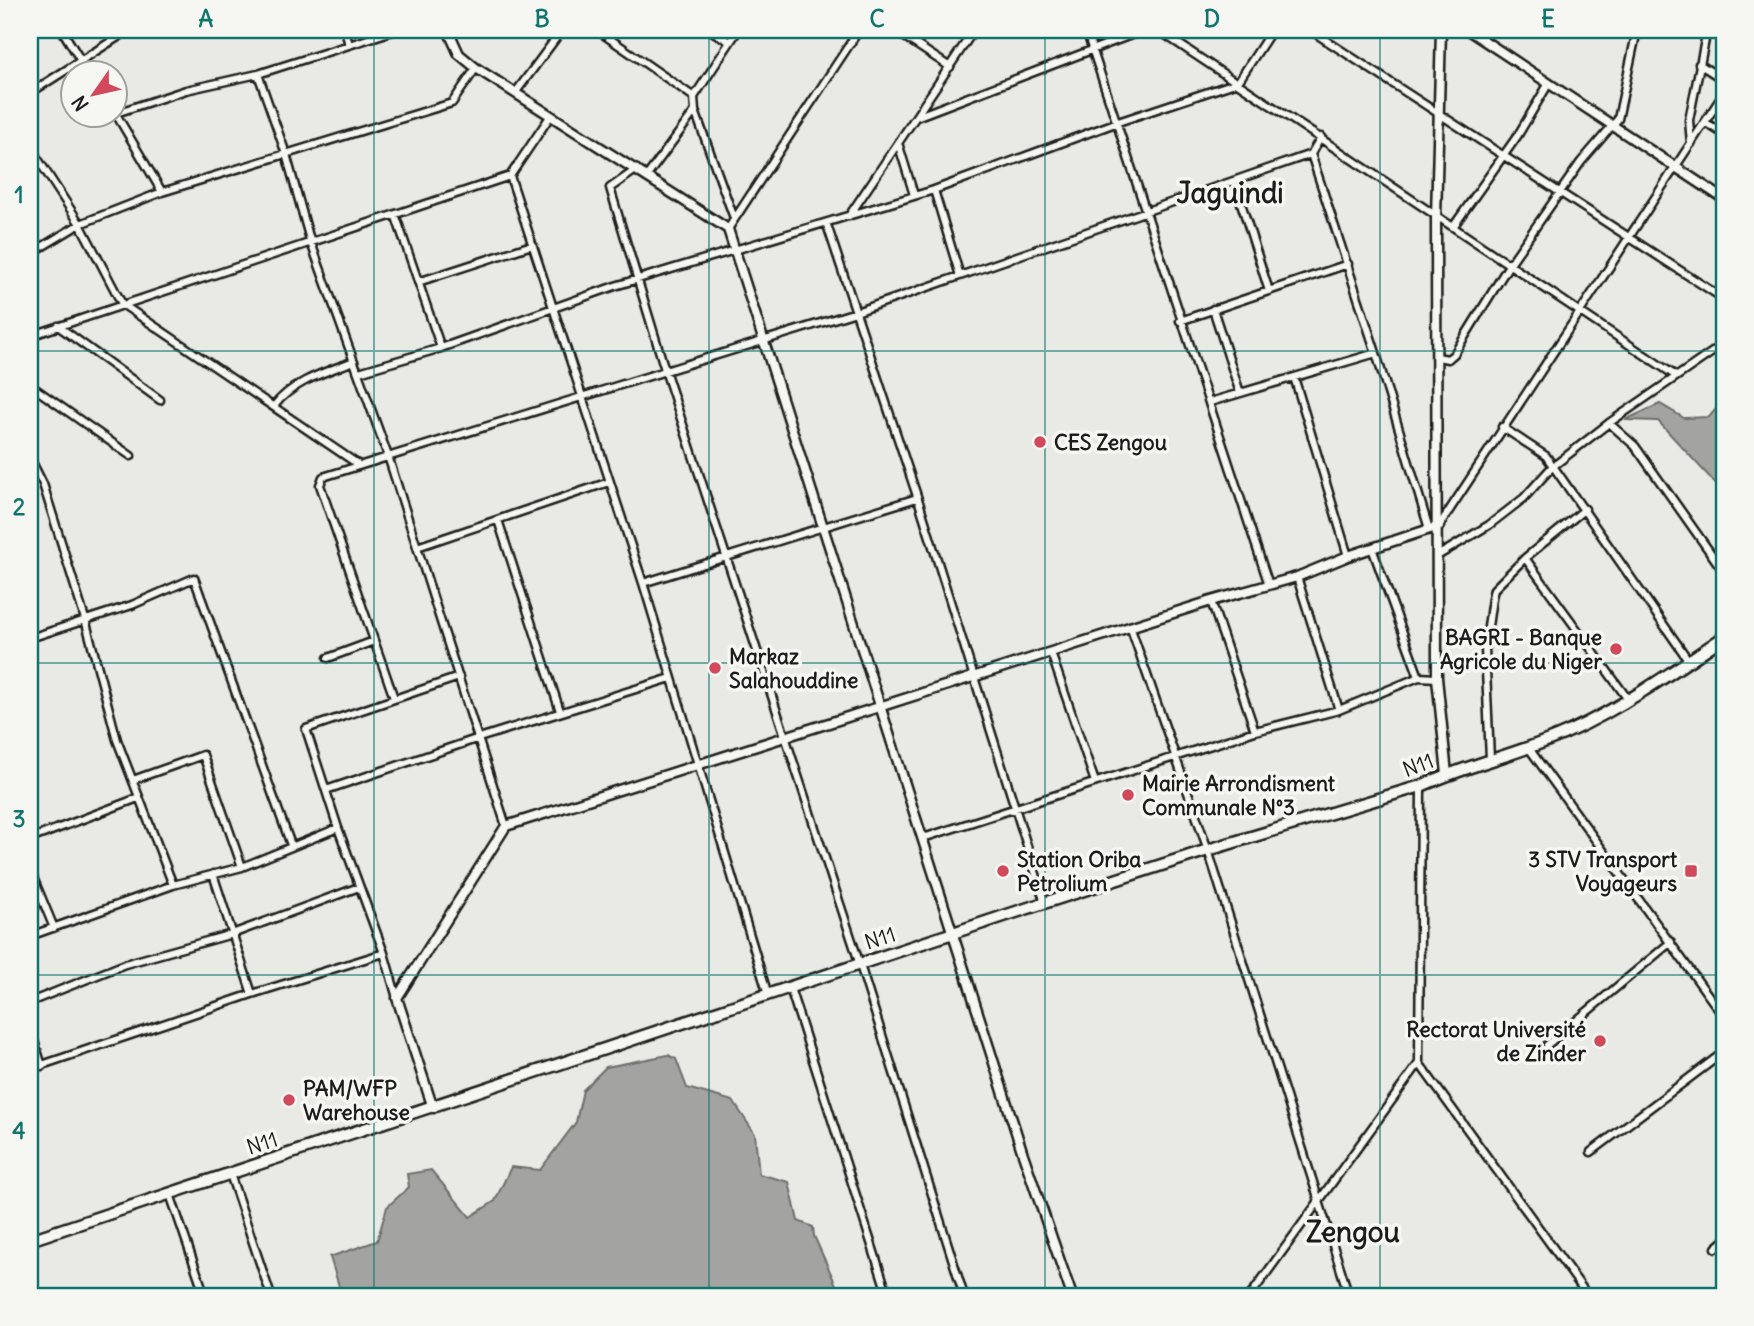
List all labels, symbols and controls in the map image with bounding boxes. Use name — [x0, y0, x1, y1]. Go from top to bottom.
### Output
text: A — [199, 4, 214, 33]
text: B — [534, 4, 550, 33]
text: C — [869, 4, 885, 33]
text: D — [1204, 4, 1220, 33]
text: E — [1541, 4, 1555, 33]
north arrow — [60, 60, 130, 130]
text: N — [66, 91, 94, 116]
district label: Jaguindi — [1176, 175, 1284, 211]
text: 1 — [14, 180, 24, 209]
place label: CES Zengou — [1054, 429, 1167, 456]
marker: CES Zengou — [1032, 434, 1048, 450]
text: 2 — [13, 492, 26, 521]
place label: BAGRI - Banque Agricole du Niger — [1440, 624, 1602, 675]
marker: BAGRI - Banque Agricole du Niger — [1608, 641, 1624, 657]
place label: Markaz Salahouddine — [729, 643, 858, 694]
marker: Markaz Salahouddine — [707, 660, 723, 676]
street label: N11 — [1399, 747, 1437, 783]
place label: Mairie Arrondisment Communale N°3 — [1142, 770, 1336, 821]
marker: Mairie Arrondisment Communale N°3 — [1120, 787, 1136, 803]
text: 3 — [12, 804, 26, 833]
place label: Station Oriba Petrolium — [1017, 846, 1141, 897]
place label: 3 STV Transport Voyageurs — [1528, 846, 1678, 897]
marker: Station Oriba Petrolium — [995, 863, 1011, 879]
marker: 3 STV Transport Voyageurs — [1683, 863, 1699, 879]
street label: N11 — [861, 920, 899, 956]
place label: Rectorat Université de Zinder — [1406, 1016, 1586, 1067]
marker: Rectorat Université de Zinder — [1592, 1033, 1608, 1049]
place label: PAM/WFP Warehouse — [303, 1075, 410, 1126]
marker: PAM/WFP Warehouse — [281, 1092, 297, 1108]
text: 4 — [12, 1116, 26, 1145]
street label: N11 — [243, 1125, 281, 1161]
district label: Zengou — [1306, 1214, 1400, 1250]

